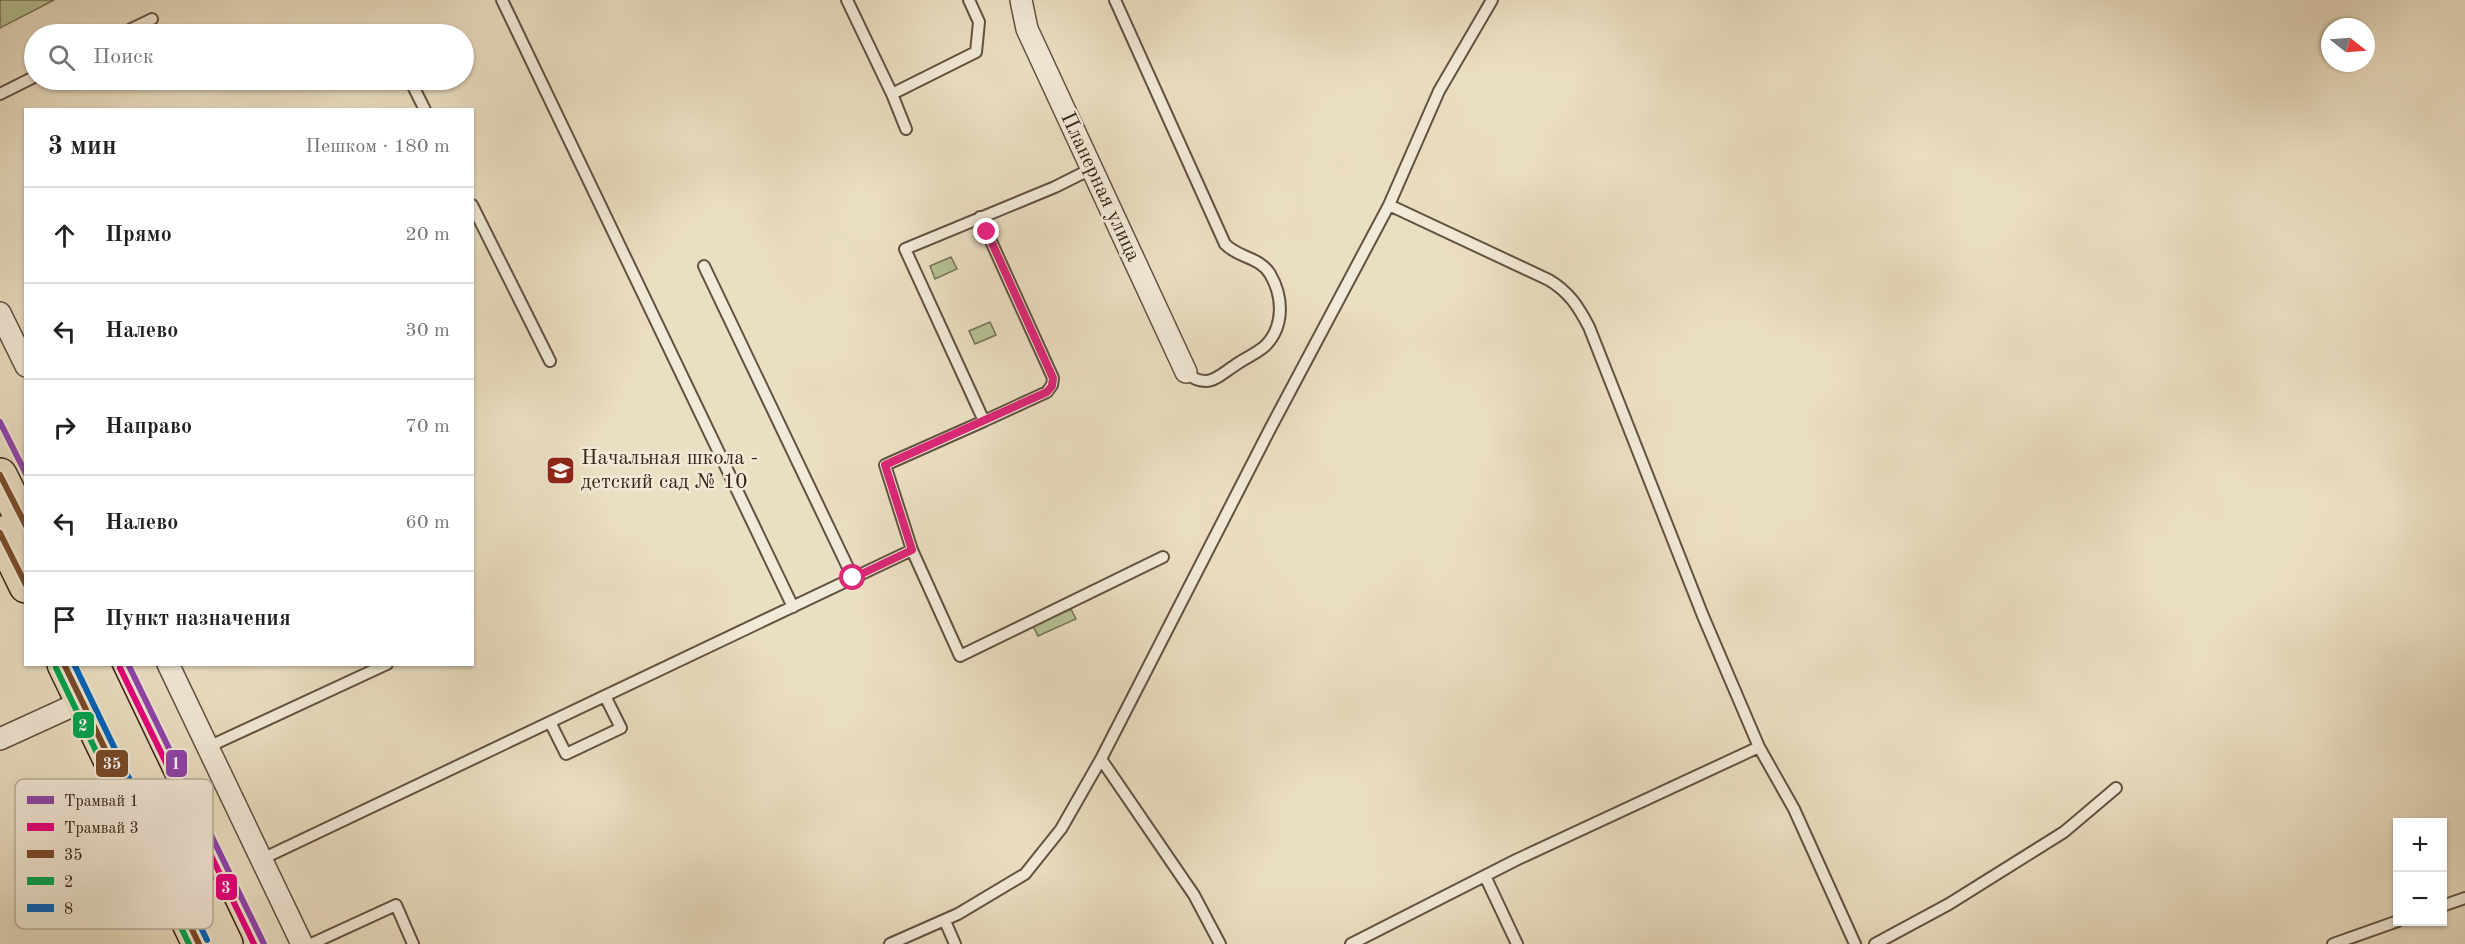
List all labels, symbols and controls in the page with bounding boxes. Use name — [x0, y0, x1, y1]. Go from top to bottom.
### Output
north arrow — [2321, 18, 2375, 72]
search box — [24, 24, 474, 90]
icon: search — [45, 41, 78, 74]
text: Поиск — [93, 46, 154, 68]
street label: Планерная улица — [1056, 109, 1144, 265]
text: 3 мин — [48, 134, 117, 160]
text: Пешком · 180 m — [305, 137, 450, 157]
route end — [973, 218, 999, 244]
icon: ahead — [48, 219, 81, 252]
text: Прямо — [105, 224, 172, 246]
text: 20 m — [405, 225, 450, 245]
icon: left — [48, 315, 81, 348]
text: Налево — [105, 320, 178, 342]
text: 30 m — [405, 321, 450, 341]
icon: right — [48, 411, 81, 444]
text: Направо — [105, 416, 192, 438]
text: 70 m — [405, 417, 450, 437]
place label: Начальная школа - детский сад № 10 — [581, 448, 758, 493]
school or university icon: Начальная школа - детский сад № 10 — [544, 454, 576, 486]
icon: left — [48, 507, 81, 540]
text: Налево — [105, 512, 178, 534]
text: 60 m — [405, 513, 450, 533]
route start — [839, 564, 865, 590]
icon: arrive — [48, 603, 81, 636]
text: Пункт назначения — [105, 608, 291, 630]
line badge: 2 — [72, 711, 95, 739]
text: 2 — [78, 719, 88, 735]
line badge: 35 — [95, 749, 129, 778]
line badge: 1 — [165, 749, 188, 778]
text: 35 — [103, 757, 121, 773]
text: 1 — [171, 757, 181, 773]
legend — [15, 779, 213, 929]
text: Трамвай 1 — [64, 794, 139, 810]
map controls — [2393, 818, 2447, 926]
button: + — [2393, 818, 2447, 872]
text: Трамвай 3 — [64, 821, 139, 837]
text: 35 — [64, 848, 83, 864]
button: − — [2393, 872, 2447, 926]
line badge: 3 — [215, 873, 238, 901]
text: 2 — [64, 875, 73, 891]
text: 3 — [221, 881, 231, 897]
text: 8 — [64, 902, 73, 918]

